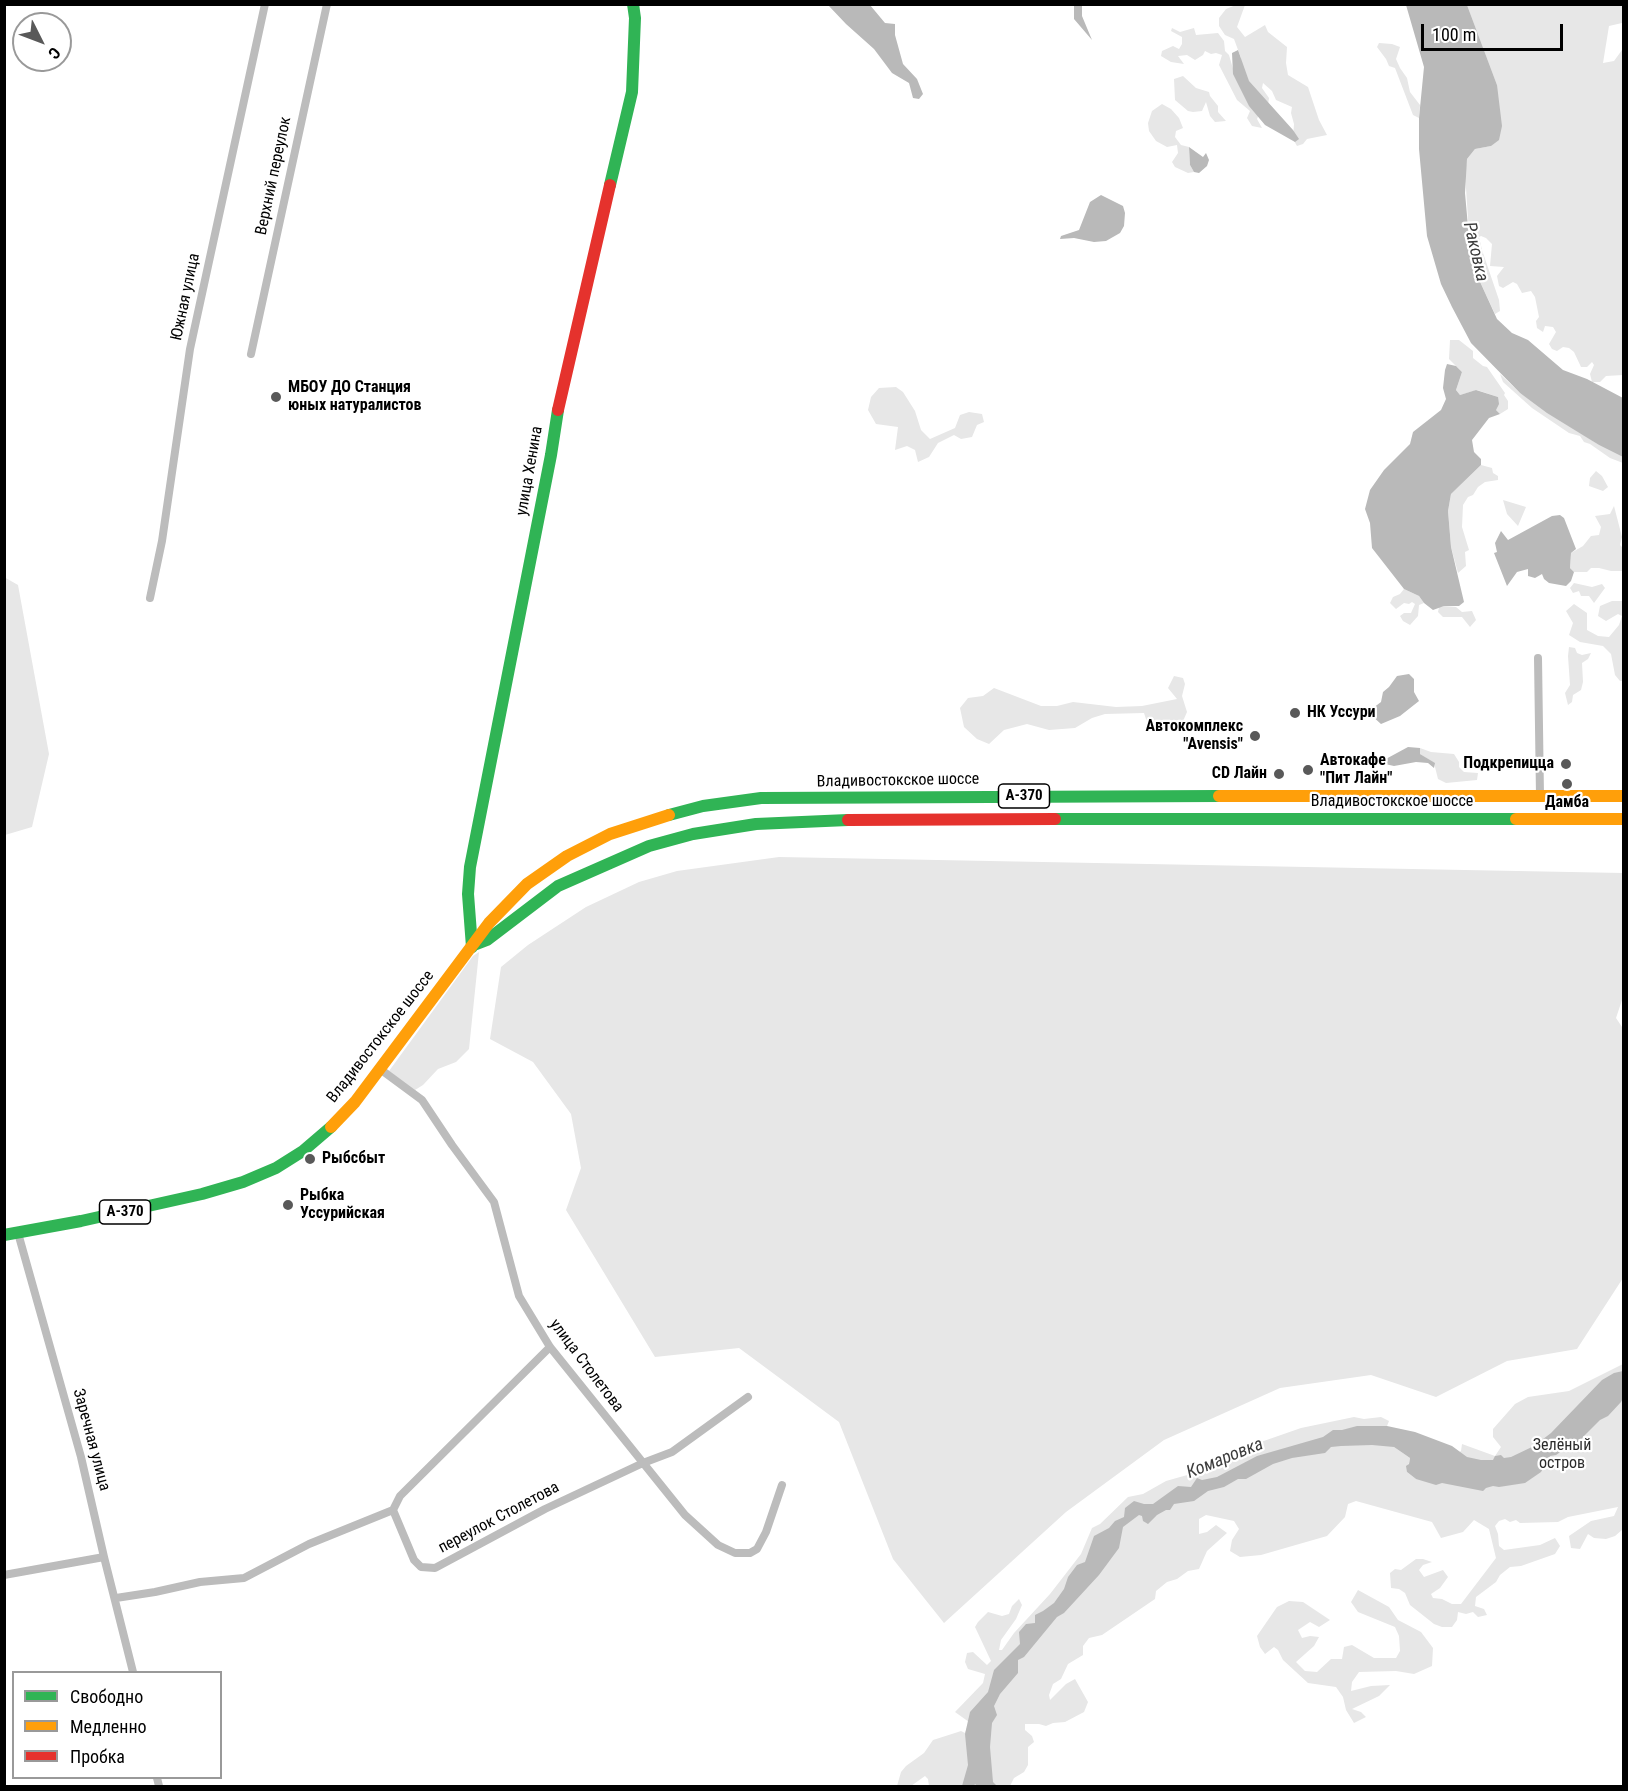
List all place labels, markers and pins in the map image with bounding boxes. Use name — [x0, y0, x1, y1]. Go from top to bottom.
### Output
place label: МБОУ ДО Станция юных натуралистов — [288, 378, 421, 416]
marker: МБОУ ДО Станция юных натуралистов — [269, 390, 283, 404]
place label: НК Уссури — [1307, 703, 1376, 723]
marker: НК Уссури — [1288, 706, 1302, 720]
place label: Автокомплекс "Avensis" — [1145, 717, 1243, 755]
marker: Автокомплекс "Avensis" — [1248, 729, 1262, 743]
place label: Автокафе "Пит Лайн" — [1320, 751, 1392, 789]
place label: Подкрепицца — [1463, 754, 1554, 774]
marker: Подкрепицца — [1559, 757, 1573, 771]
marker: Автокафе "Пит Лайн" — [1301, 763, 1315, 777]
place label: CD Лайн — [1212, 764, 1267, 784]
marker: CD Лайн — [1272, 767, 1286, 781]
marker: Дамба — [1560, 777, 1574, 791]
place label: Дамба — [1545, 793, 1589, 813]
place label: Рыбсбыт — [322, 1149, 385, 1169]
marker: Рыбсбыт — [303, 1152, 317, 1166]
place label: Рыбка Уссурийская — [300, 1186, 385, 1224]
marker: Рыбка Уссурийская — [281, 1198, 295, 1212]

